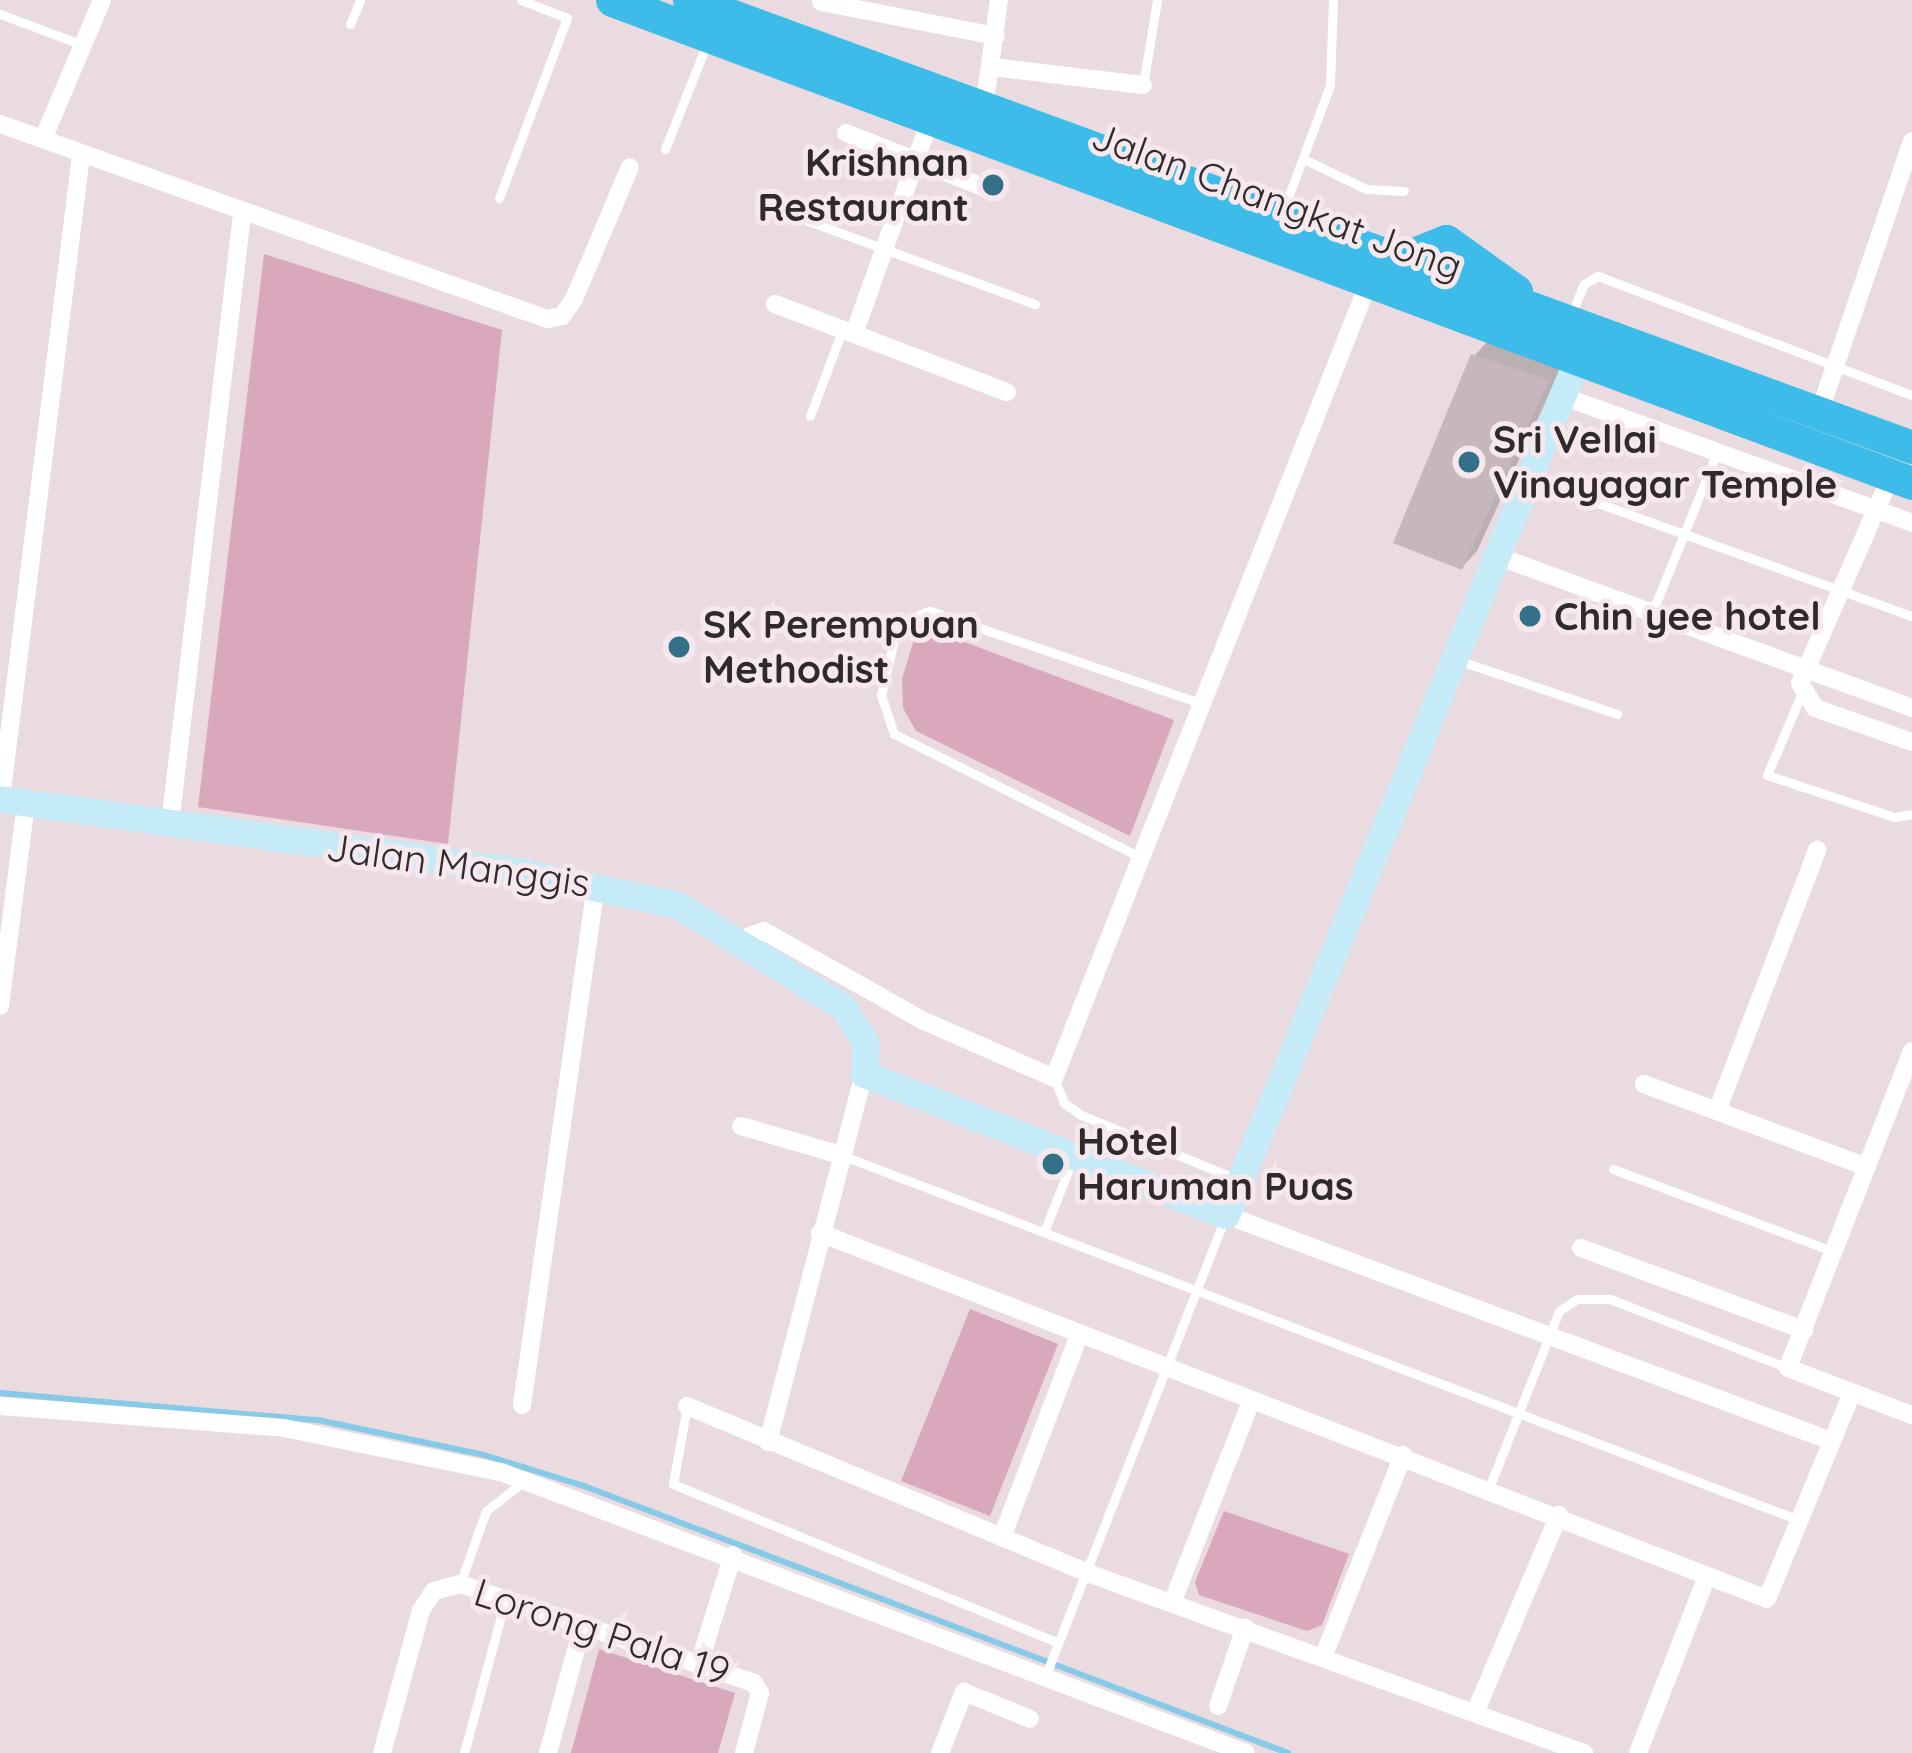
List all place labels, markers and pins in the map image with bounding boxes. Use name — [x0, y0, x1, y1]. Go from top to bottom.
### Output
place label: Krishnan Restaurant — [758, 140, 969, 231]
marker: Krishnan Restaurant — [980, 172, 1006, 198]
place label: Sri Vellai Vinayagar Temple — [1493, 417, 1837, 508]
marker: Sri Vellai Vinayagar Temple — [1456, 449, 1482, 475]
place label: Chin yee hotel — [1554, 593, 1821, 639]
place label: SK Perempuan Methodist — [703, 602, 979, 693]
marker: Chin yee hotel — [1517, 603, 1543, 629]
marker: SK Perempuan Methodist — [666, 634, 692, 660]
place label: Hotel Haruman Puas — [1077, 1119, 1353, 1210]
marker: Hotel Haruman Puas — [1040, 1151, 1066, 1177]

